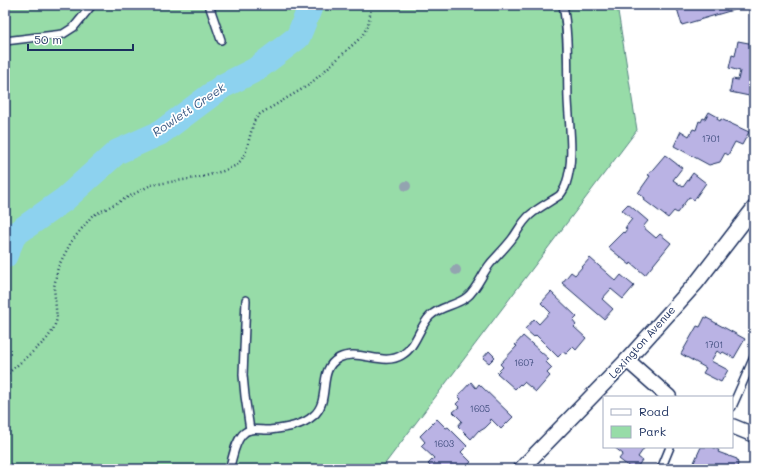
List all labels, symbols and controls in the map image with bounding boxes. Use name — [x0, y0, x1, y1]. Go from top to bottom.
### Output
scale bar — [28, 26, 133, 52]
text: 50 m — [34, 31, 62, 47]
water label: Rowlett Creek — [149, 78, 229, 140]
house number: 1701 — [702, 133, 720, 144]
street label: Lexington Avenue — [605, 302, 678, 381]
house number: 1701 — [705, 339, 723, 350]
house number: 1607 — [514, 357, 534, 368]
legend — [603, 396, 733, 448]
house number: 1605 — [470, 403, 490, 414]
text: Road — [639, 403, 669, 419]
text: Park — [639, 423, 666, 439]
house number: 1603 — [434, 438, 454, 449]

